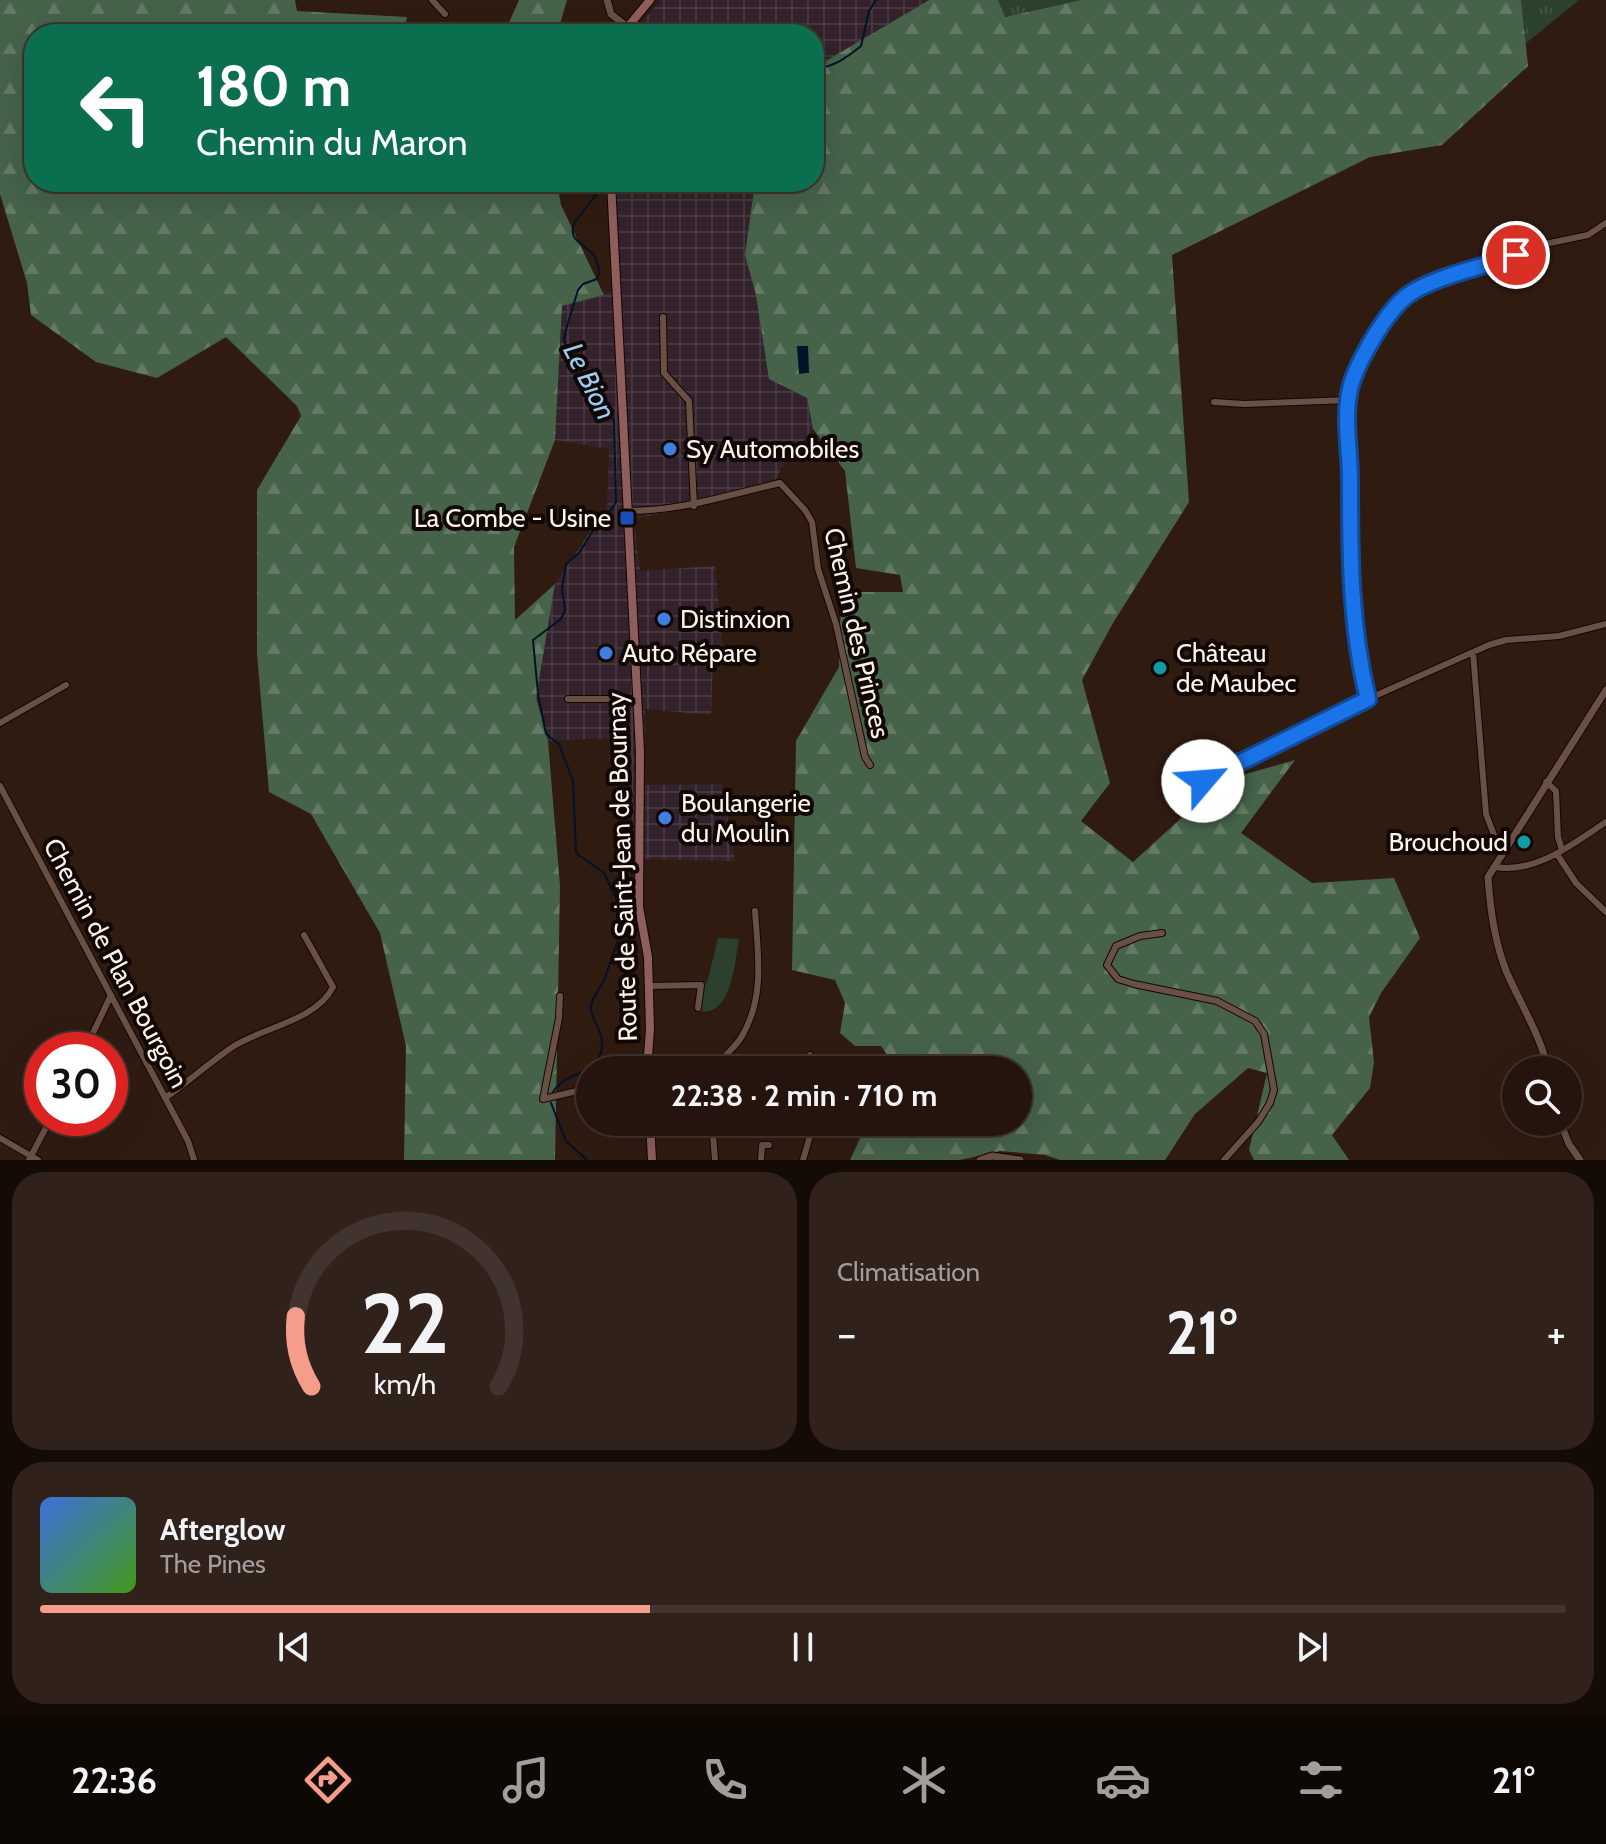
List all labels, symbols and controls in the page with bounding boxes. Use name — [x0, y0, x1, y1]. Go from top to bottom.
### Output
text: 180 m — [196, 52, 351, 120]
icon: left — [64, 56, 168, 160]
text: Chemin du Maron — [196, 120, 468, 164]
pin — [1482, 221, 1550, 289]
icon: arrive — [1494, 233, 1538, 277]
water label: Le Bion — [556, 337, 624, 425]
place label: Sy Automobiles — [686, 433, 859, 465]
marker: Sy Automobiles — [661, 440, 679, 458]
place label: La Combe - Usine — [414, 502, 611, 534]
marker: La Combe - Usine — [618, 509, 636, 527]
street label: Chemin des Princes — [817, 525, 897, 742]
place label: Distinxion — [680, 603, 790, 635]
marker: Distinxion — [655, 610, 673, 628]
place label: Auto Répare — [622, 637, 757, 669]
place label: Château de Maubec — [1176, 637, 1296, 699]
marker: Auto Répare — [597, 644, 615, 662]
marker: Château de Maubec — [1151, 659, 1169, 677]
street label: Route de Saint-Jean de Bournay — [600, 692, 644, 1042]
position arrow — [1161, 739, 1245, 823]
place label: Boulangerie du Moulin — [681, 787, 811, 849]
marker: Boulangerie du Moulin — [656, 809, 674, 827]
place label: Brouchoud — [1389, 826, 1508, 858]
street label: Chemin de Plan Bourgoin — [37, 833, 195, 1093]
marker: Brouchoud — [1515, 833, 1533, 851]
speed limit sign: 30 — [24, 1032, 128, 1136]
map controls — [1502, 1056, 1582, 1136]
button: search — [1502, 1056, 1582, 1136]
text: 22:38 · 2 min · 710 m — [671, 1077, 937, 1114]
text: Climatisation — [837, 1256, 980, 1288]
text: 22 — [360, 1273, 449, 1374]
text: 21° — [1166, 1296, 1237, 1369]
text: − — [837, 1307, 856, 1360]
text: + — [1547, 1307, 1566, 1360]
text: km/h — [373, 1366, 436, 1401]
text: Afterglow — [160, 1511, 286, 1548]
text: The Pines — [160, 1548, 266, 1580]
icon: previous — [272, 1625, 316, 1669]
icon: pause — [781, 1625, 825, 1669]
icon: next — [1290, 1625, 1334, 1669]
icon: directions — [300, 1752, 356, 1808]
icon: music — [498, 1752, 554, 1808]
icon: phone — [697, 1752, 753, 1808]
icon: climate — [896, 1752, 952, 1808]
icon: car — [1095, 1752, 1151, 1808]
icon: filters — [1293, 1752, 1349, 1808]
text: 22:36 — [71, 1758, 157, 1802]
text: 21° — [1492, 1758, 1535, 1802]

